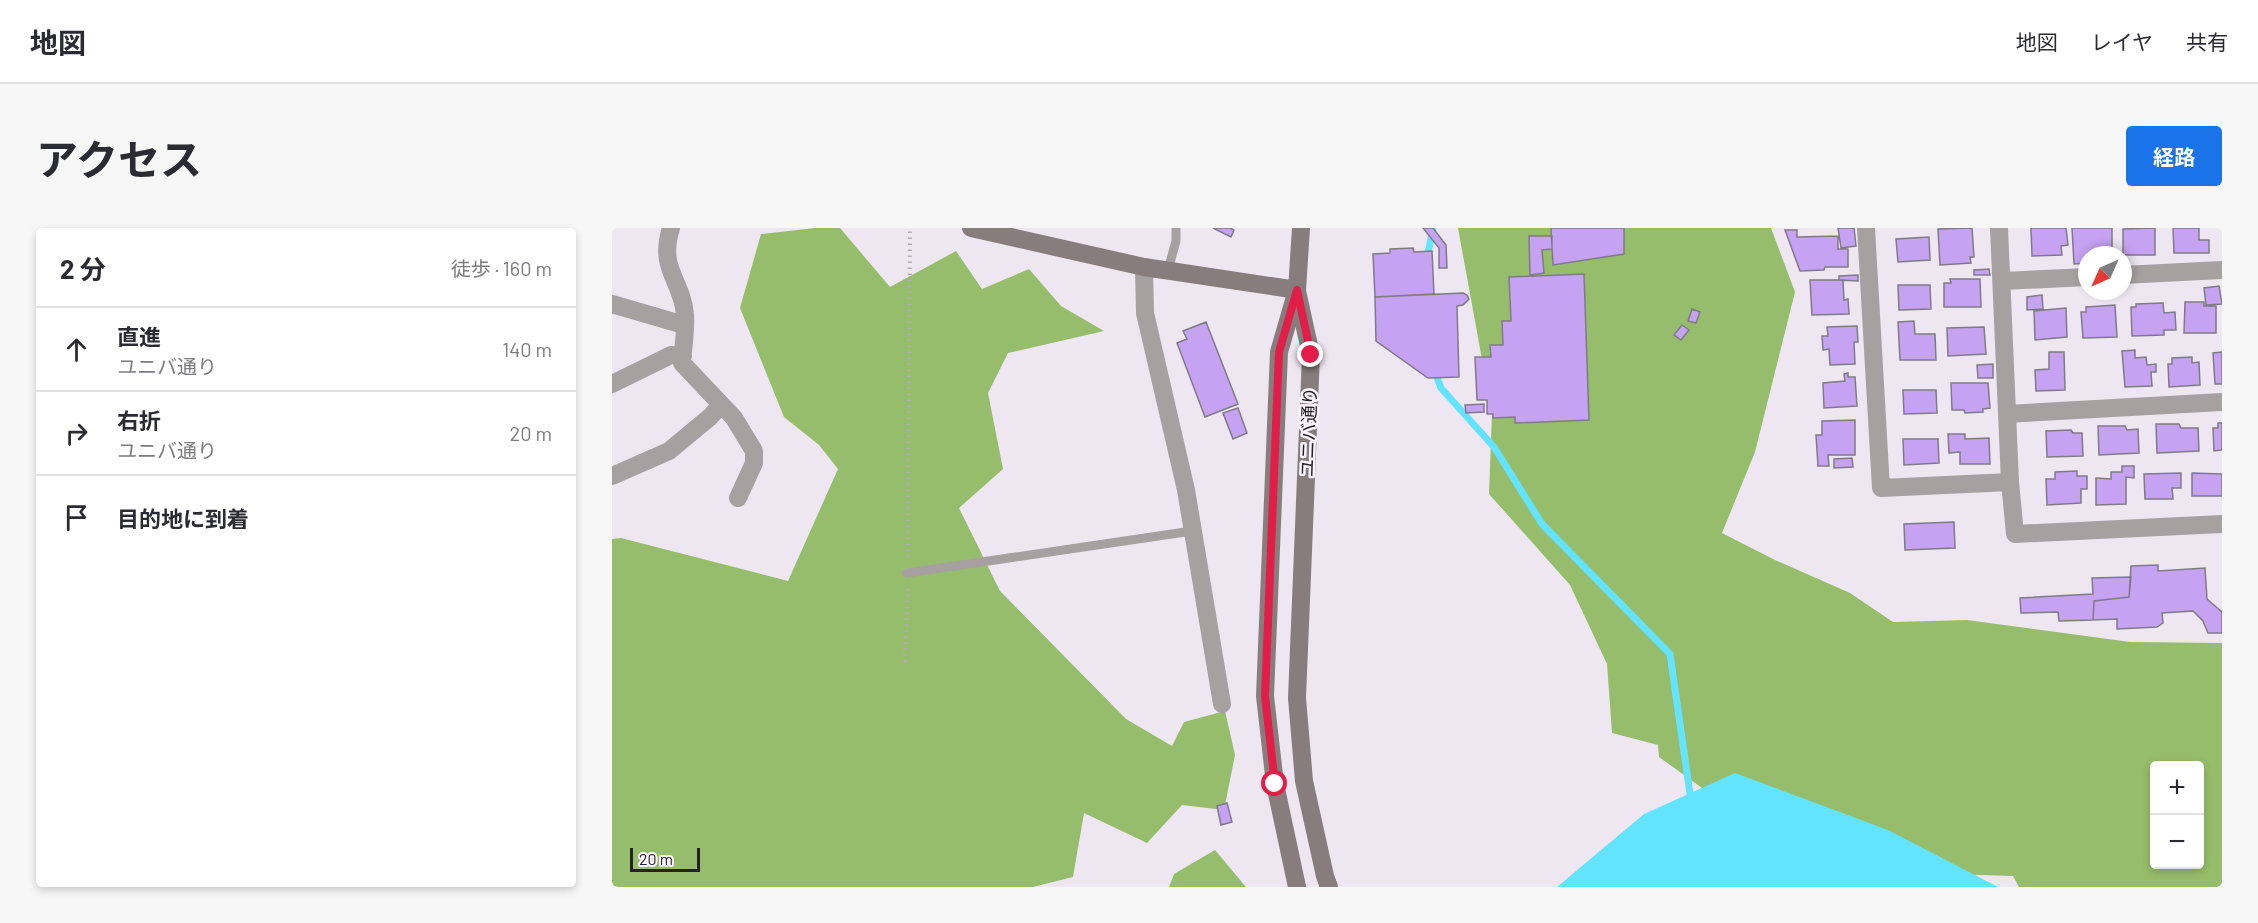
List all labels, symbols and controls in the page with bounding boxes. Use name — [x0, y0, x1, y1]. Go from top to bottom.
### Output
text: 地図 — [30, 25, 86, 59]
text: 地図 — [2016, 29, 2058, 54]
text: レイヤ — [2091, 29, 2153, 54]
text: 共有 — [2186, 29, 2228, 54]
button: 経路 — [2126, 126, 2222, 186]
text: アクセス — [36, 133, 202, 183]
north arrow — [2078, 246, 2132, 300]
text: 2 分 — [60, 253, 106, 284]
text: 徒歩 · 160 m — [451, 256, 552, 280]
text: 直進 — [117, 323, 161, 349]
icon: ahead — [60, 333, 93, 366]
text: 140 m — [502, 337, 552, 361]
route end — [1297, 341, 1323, 367]
text: ユニバ通り — [117, 354, 217, 378]
street label: ユニバ通り — [1295, 387, 1321, 477]
text: 右折 — [117, 407, 161, 433]
icon: right — [60, 417, 93, 450]
text: 20 m — [509, 421, 552, 445]
text: ユニバ通り — [117, 438, 217, 462]
icon: arrive — [60, 501, 93, 534]
text: 目的地に到着 — [117, 505, 249, 531]
map controls — [2150, 761, 2204, 869]
button: + — [2150, 761, 2204, 815]
route start — [1261, 770, 1287, 796]
button: − — [2150, 815, 2204, 869]
scale bar — [630, 845, 700, 872]
text: 20 m — [639, 849, 673, 868]

